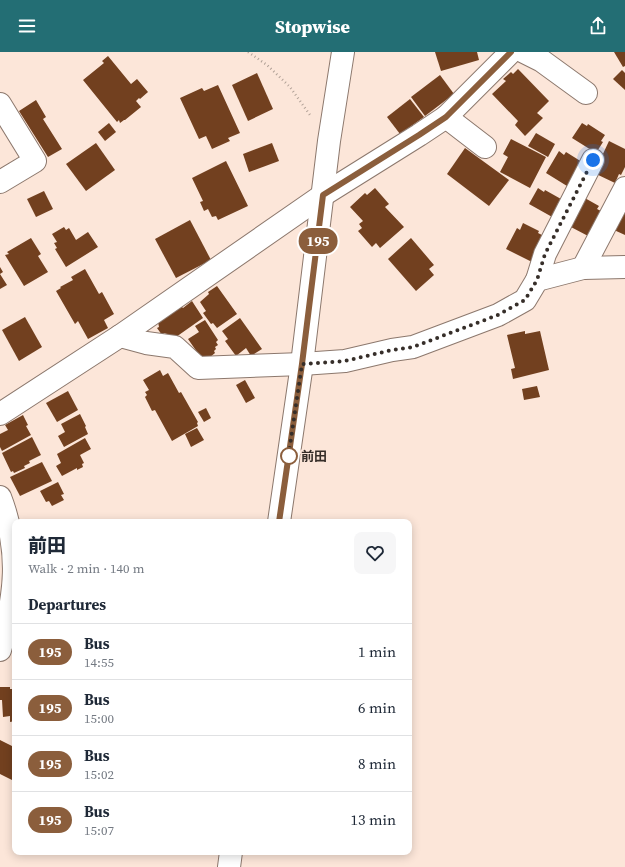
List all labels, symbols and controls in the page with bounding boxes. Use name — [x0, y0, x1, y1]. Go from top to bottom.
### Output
text: Stopwise — [275, 14, 350, 39]
icon: menu — [16, 15, 38, 37]
icon: share — [587, 15, 609, 37]
your location — [583, 150, 603, 170]
line badge: 195 — [295, 228, 341, 254]
text: 195 — [307, 231, 329, 251]
marker: 前田 — [280, 447, 298, 465]
place label: 前田 — [301, 448, 327, 465]
text: 前田 — [28, 532, 66, 558]
button: heart — [354, 532, 396, 574]
text: Walk · 2 min · 140 m — [28, 560, 144, 577]
text: Departures — [28, 594, 106, 615]
text: Bus — [84, 633, 110, 654]
text: 1 min — [358, 641, 396, 662]
text: 195 — [39, 642, 61, 662]
text: 14:55 — [84, 654, 114, 671]
text: Bus — [84, 689, 110, 710]
text: 6 min — [358, 697, 396, 718]
text: 195 — [39, 698, 61, 718]
text: 15:00 — [84, 710, 114, 727]
text: Bus — [84, 745, 110, 766]
text: 8 min — [358, 753, 396, 774]
text: 195 — [39, 754, 61, 774]
text: 15:02 — [84, 766, 114, 783]
text: Bus — [84, 801, 110, 822]
text: 13 min — [350, 809, 396, 830]
text: 195 — [39, 810, 61, 830]
text: 15:07 — [84, 822, 114, 839]

